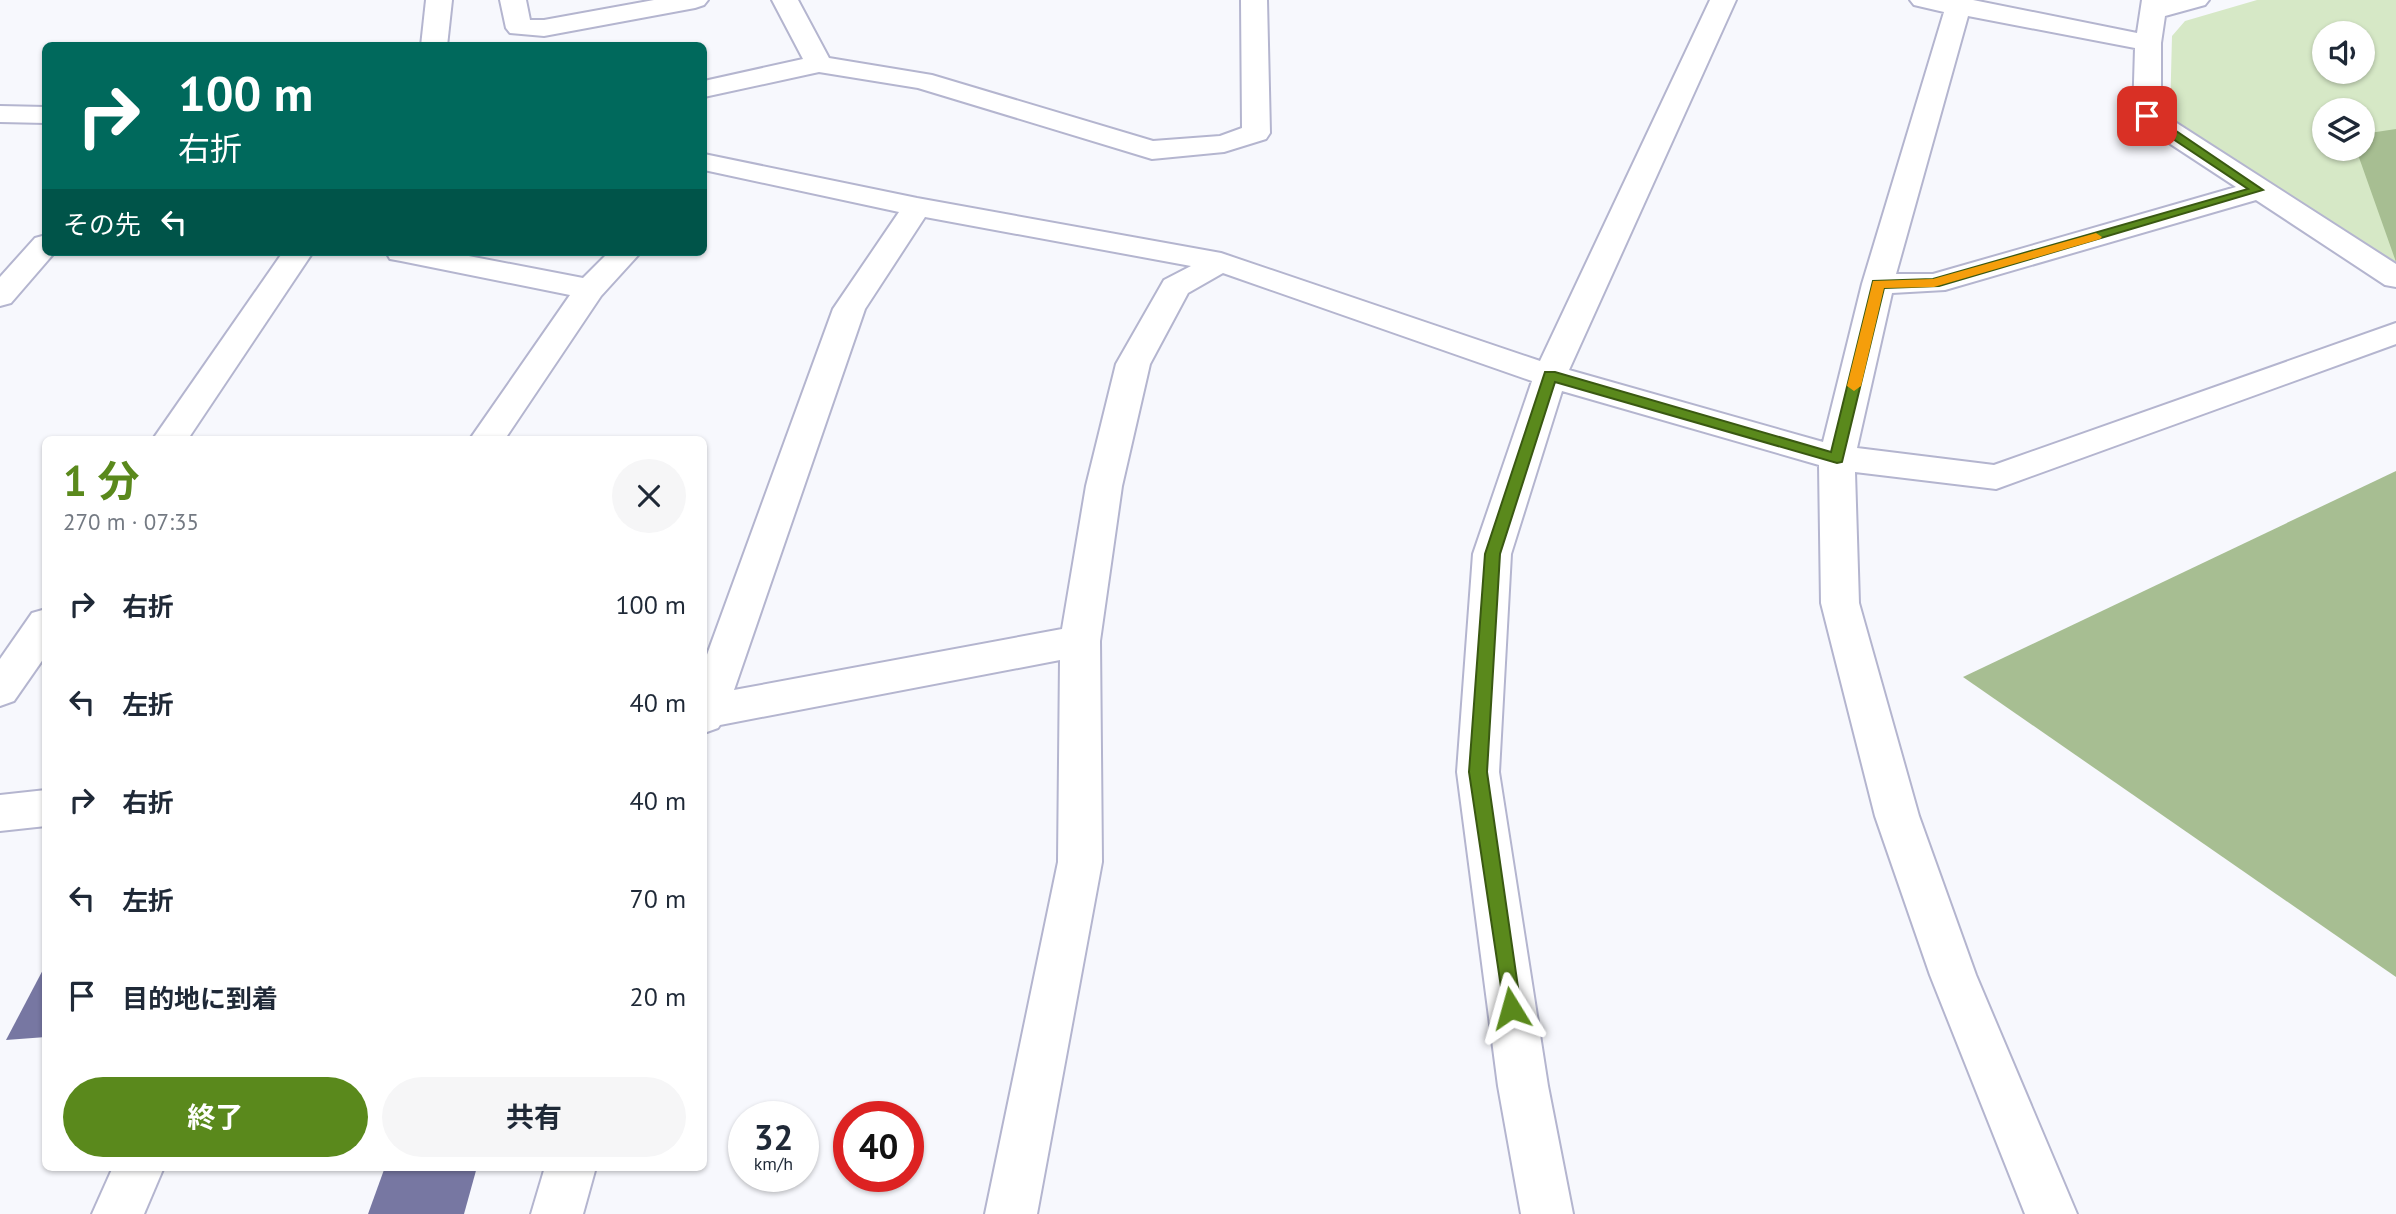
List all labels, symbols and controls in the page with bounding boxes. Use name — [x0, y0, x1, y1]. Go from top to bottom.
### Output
map controls — [2312, 21, 2375, 161]
button: sound — [2312, 21, 2375, 84]
text: 100 m — [178, 61, 313, 125]
icon: right — [63, 70, 154, 161]
pin — [2117, 86, 2177, 146]
icon: arrive — [2128, 97, 2166, 135]
button: layers — [2312, 98, 2375, 161]
text: 右折 — [178, 127, 242, 169]
icon: left — [155, 203, 193, 241]
text: その先 — [63, 208, 141, 241]
text: 1 分 — [63, 453, 139, 508]
button: close — [612, 459, 686, 533]
text: 270 m · 07:35 — [63, 507, 199, 536]
icon: right — [63, 585, 101, 623]
text: 100 m — [615, 588, 686, 621]
text: 右折 — [122, 590, 174, 623]
icon: left — [63, 683, 101, 721]
text: 40 m — [630, 686, 686, 719]
text: 左折 — [122, 688, 174, 721]
icon: right — [63, 781, 101, 819]
text: 40 m — [630, 784, 686, 817]
text: 右折 — [122, 786, 174, 819]
icon: left — [63, 879, 101, 917]
text: 70 m — [630, 882, 686, 915]
text: 左折 — [122, 884, 174, 917]
position arrow — [1474, 971, 1548, 1045]
icon: arrive — [63, 977, 101, 1015]
text: 20 m — [630, 980, 686, 1013]
text: 目的地に到着 — [122, 982, 278, 1015]
button: 終了 — [63, 1077, 368, 1157]
button: 共有 — [382, 1077, 686, 1157]
speed limit sign: 40 — [833, 1101, 924, 1192]
text: 32 — [754, 1114, 793, 1160]
text: km/h — [754, 1152, 793, 1175]

